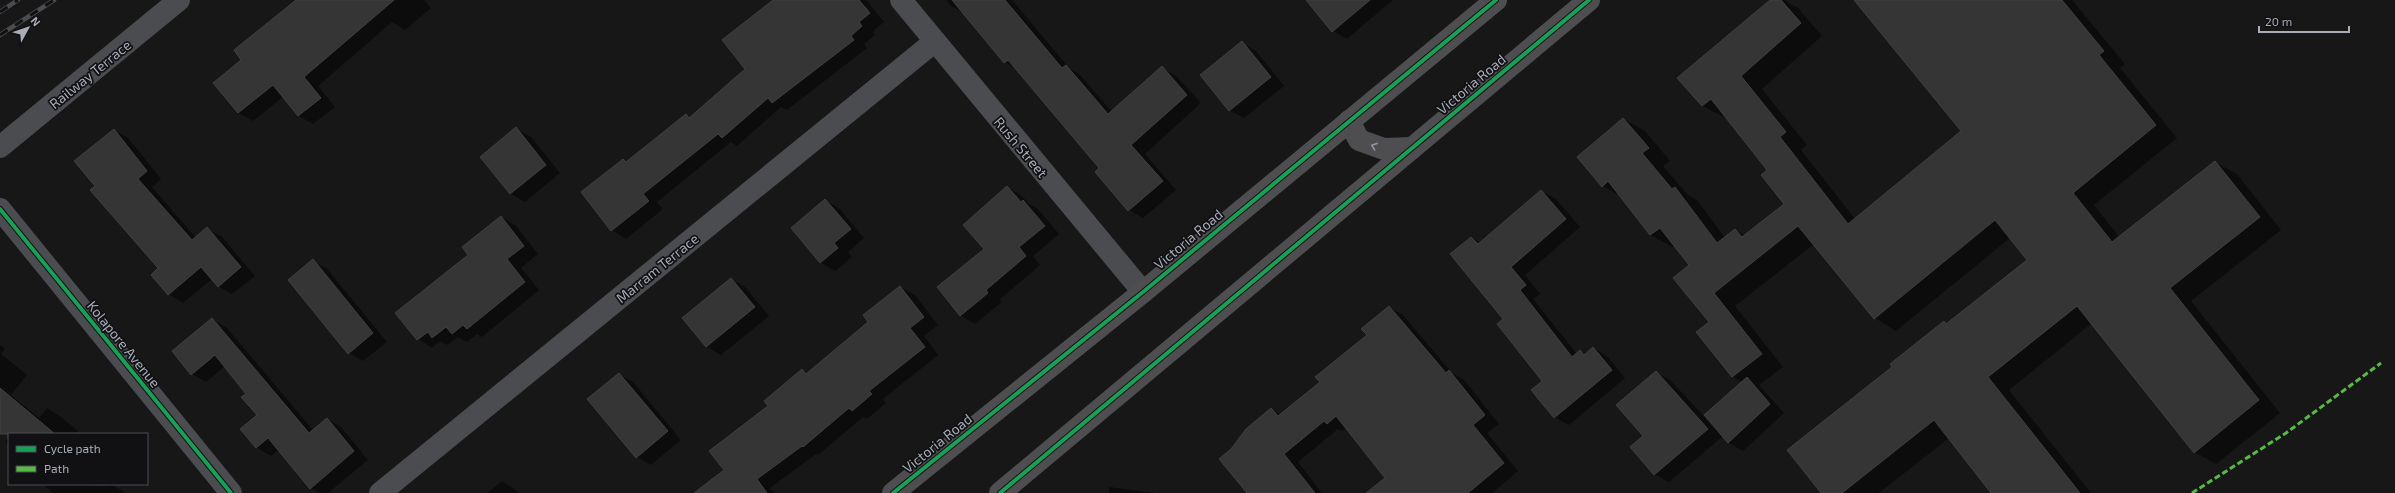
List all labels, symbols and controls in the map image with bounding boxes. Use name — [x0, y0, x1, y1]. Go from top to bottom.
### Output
north arrow — [8, 8, 48, 48]
scale bar — [2259, 8, 2349, 34]
text: N — [29, 14, 44, 29]
text: 20 m — [2265, 14, 2292, 28]
street label: Railway Terrace — [46, 36, 134, 112]
street label: Victoria Road — [1433, 50, 1509, 118]
street label: Rush Street — [991, 113, 1051, 181]
one-way arrow — [1371, 142, 1378, 150]
street label: Victoria Road — [1150, 205, 1226, 273]
street label: Marram Terrace — [612, 230, 702, 306]
street label: Kolapore Avenue — [84, 297, 164, 391]
street label: Victoria Road — [899, 410, 975, 476]
legend — [8, 433, 148, 485]
text: Cycle path — [44, 441, 101, 455]
text: Path — [44, 461, 69, 475]

